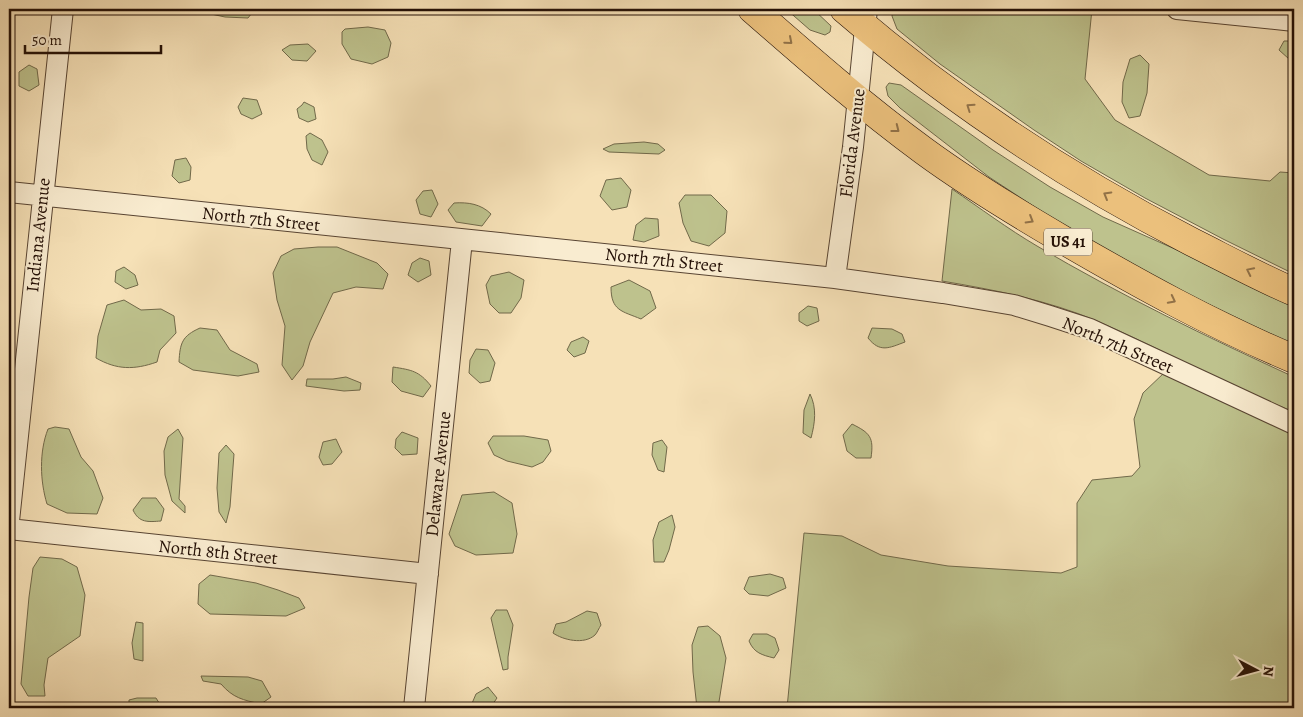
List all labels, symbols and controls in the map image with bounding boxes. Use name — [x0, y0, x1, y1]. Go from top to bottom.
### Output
scale bar — [25, 22, 161, 54]
text: 50 m — [32, 30, 62, 50]
one-way arrow — [783, 35, 792, 44]
street label: Florida Avenue — [833, 87, 871, 199]
one-way arrow — [966, 104, 976, 113]
one-way arrow — [890, 124, 899, 132]
street label: Indiana Avenue — [20, 177, 56, 293]
one-way arrow — [1103, 191, 1112, 201]
street label: North 7th Street — [201, 201, 321, 237]
one-way arrow — [1025, 214, 1034, 224]
road number: US 41 — [1044, 228, 1092, 256]
street label: North 7th Street — [604, 242, 724, 278]
one-way arrow — [1246, 267, 1255, 277]
one-way arrow — [1167, 294, 1176, 304]
street label: North 7th Street — [1059, 311, 1177, 379]
street label: Delaware Avenue — [419, 410, 457, 538]
street label: North 8th Street — [157, 534, 279, 570]
north arrow — [1230, 644, 1280, 694]
text: N — [1258, 665, 1278, 677]

